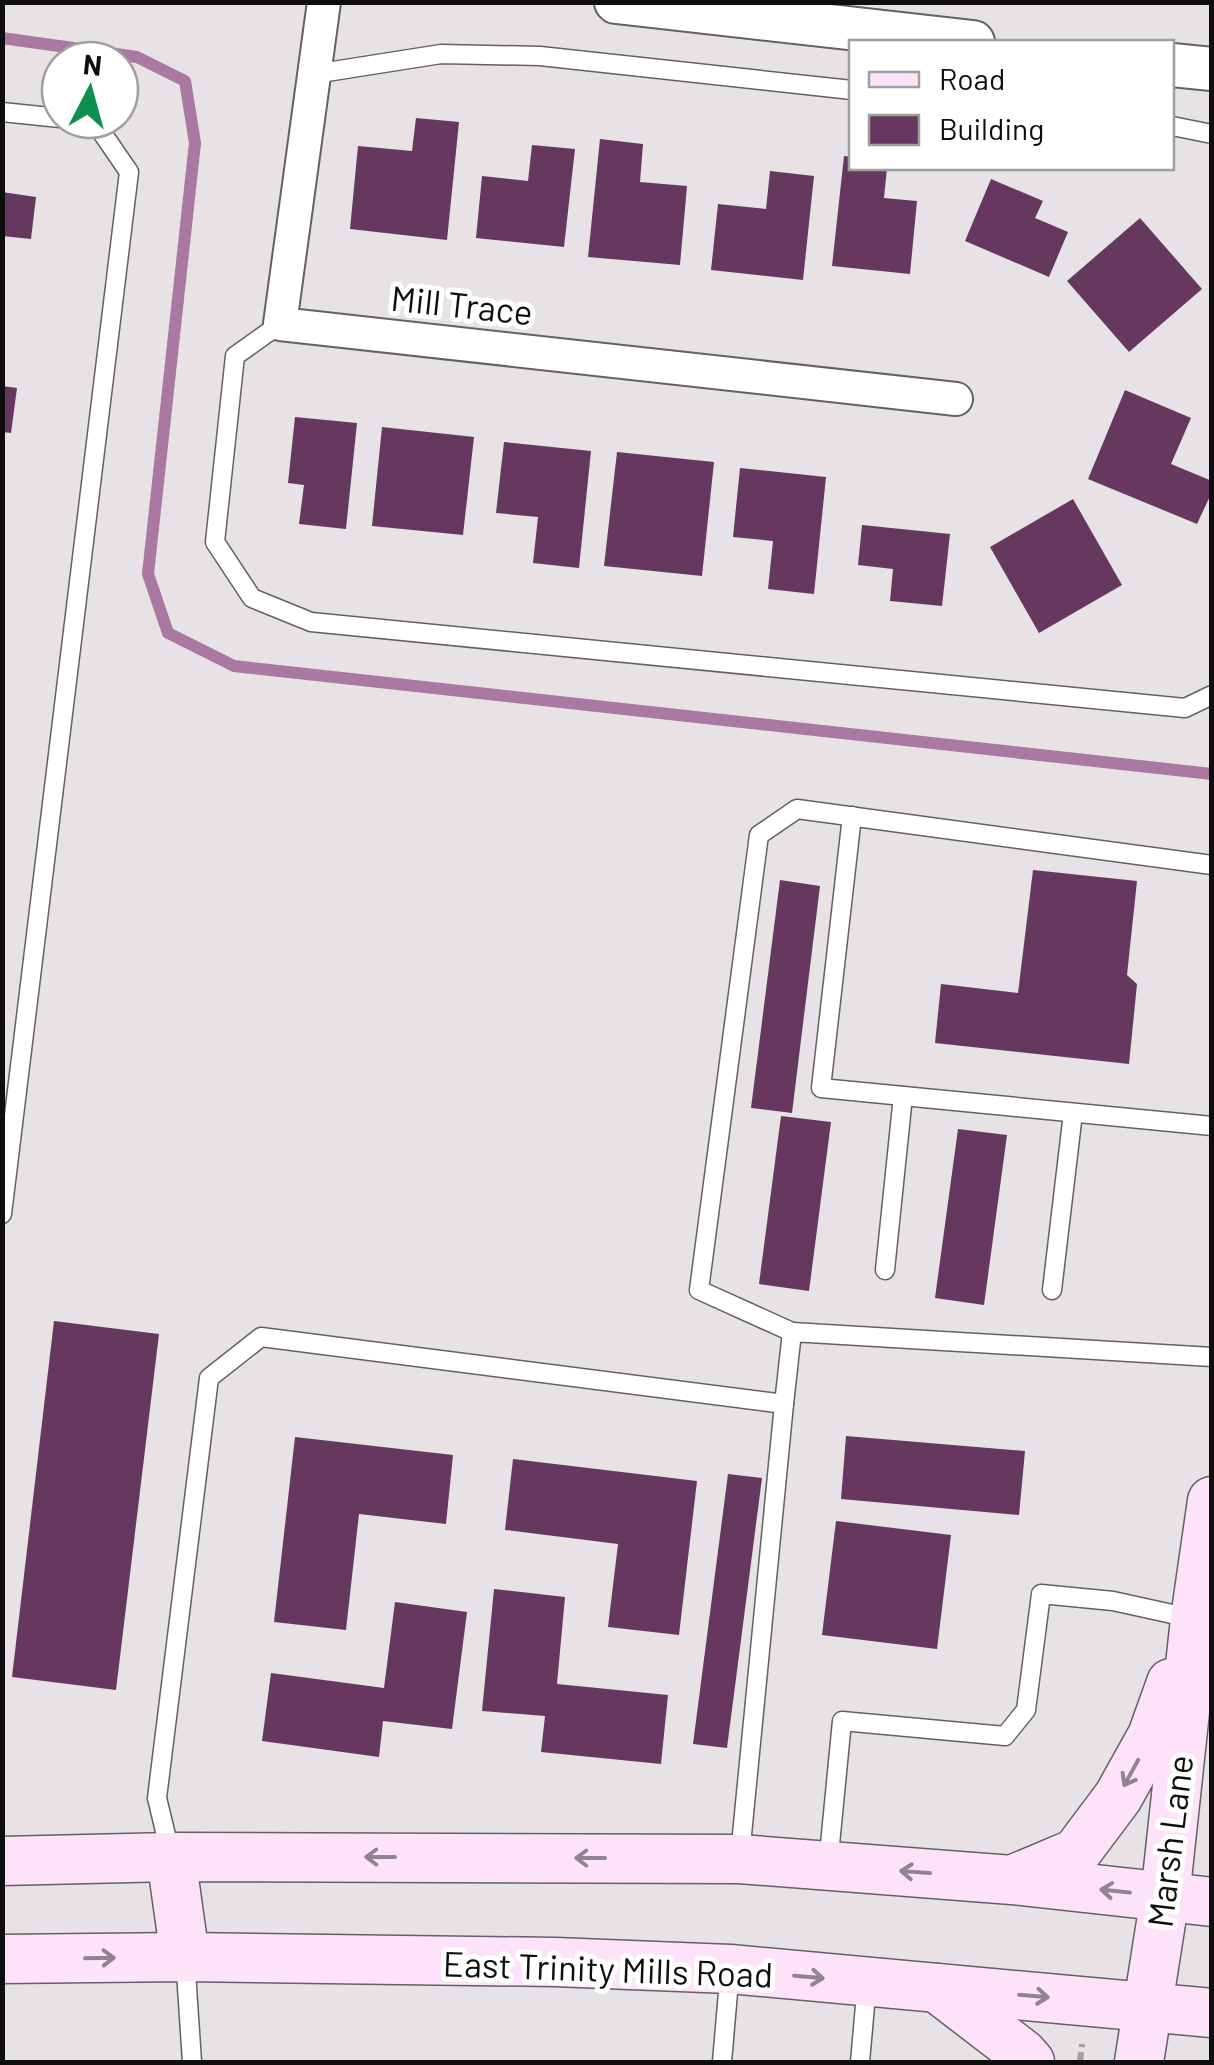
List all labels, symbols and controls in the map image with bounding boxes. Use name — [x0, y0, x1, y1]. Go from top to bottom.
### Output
north arrow — [40, 40, 140, 140]
legend — [849, 40, 1174, 170]
text: N — [82, 46, 104, 82]
text: Road — [939, 60, 1005, 96]
text: Building — [939, 110, 1044, 146]
street label: Mill Trace — [389, 276, 535, 332]
street label: Marsh Lane — [1138, 1752, 1200, 1930]
one-way arrow — [1121, 1758, 1141, 1787]
one-way arrow — [364, 1848, 396, 1866]
one-way arrow — [575, 1848, 608, 1868]
one-way arrow — [899, 1863, 931, 1882]
one-way arrow — [1099, 1881, 1131, 1900]
street label: East Trinity Mills Road — [442, 1941, 774, 1995]
one-way arrow — [82, 1948, 115, 1968]
one-way arrow — [793, 1967, 825, 1986]
one-way arrow — [1018, 1987, 1050, 2006]

